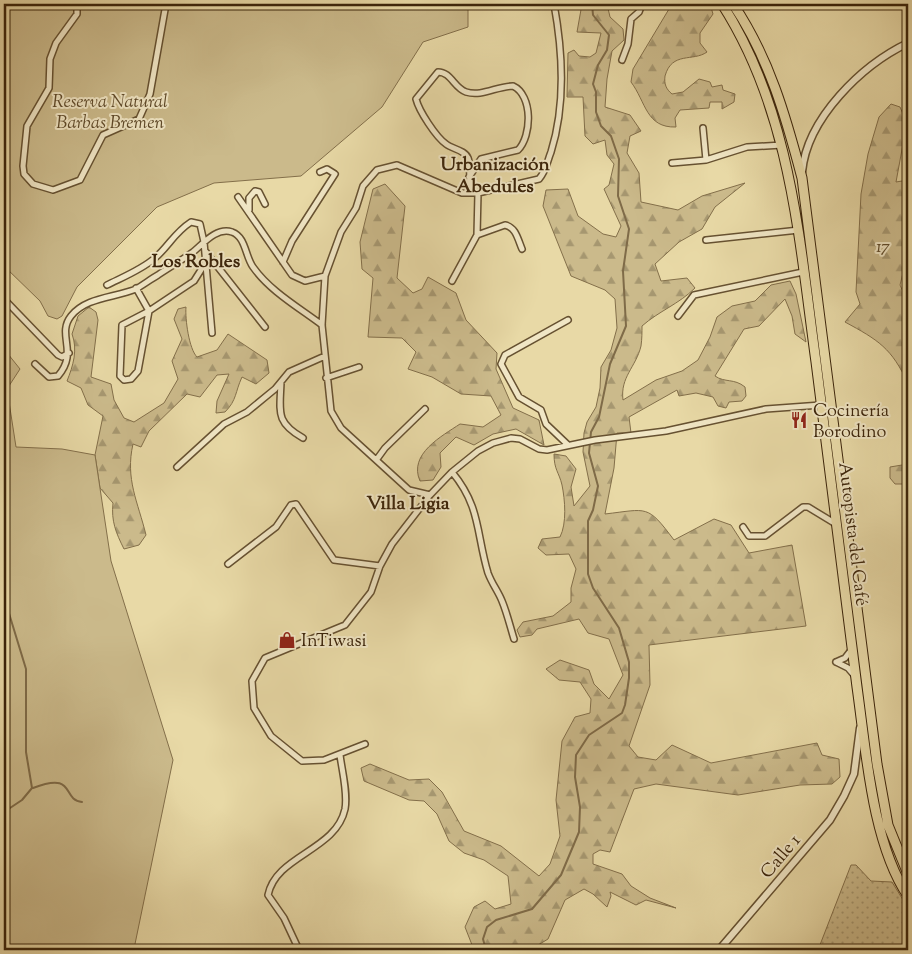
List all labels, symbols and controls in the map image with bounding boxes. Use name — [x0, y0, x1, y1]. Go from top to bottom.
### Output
park label: Reserva Natural Barbas Bremen — [52, 90, 168, 137]
district label: Urbanización Abedules — [440, 152, 550, 201]
park label: 17 — [876, 235, 891, 261]
district label: Los Robles — [152, 249, 241, 276]
place label: Cocinería Borodino — [813, 399, 889, 446]
restaurant icon: Cocinería Borodino — [789, 410, 809, 430]
street label: Autopista del Café — [830, 461, 874, 608]
district label: Villa Ligia — [366, 491, 450, 518]
place label: InTiwasi — [301, 629, 367, 655]
shop icon: InTiwasi — [277, 630, 297, 650]
street label: Calle 1 — [755, 829, 808, 885]

